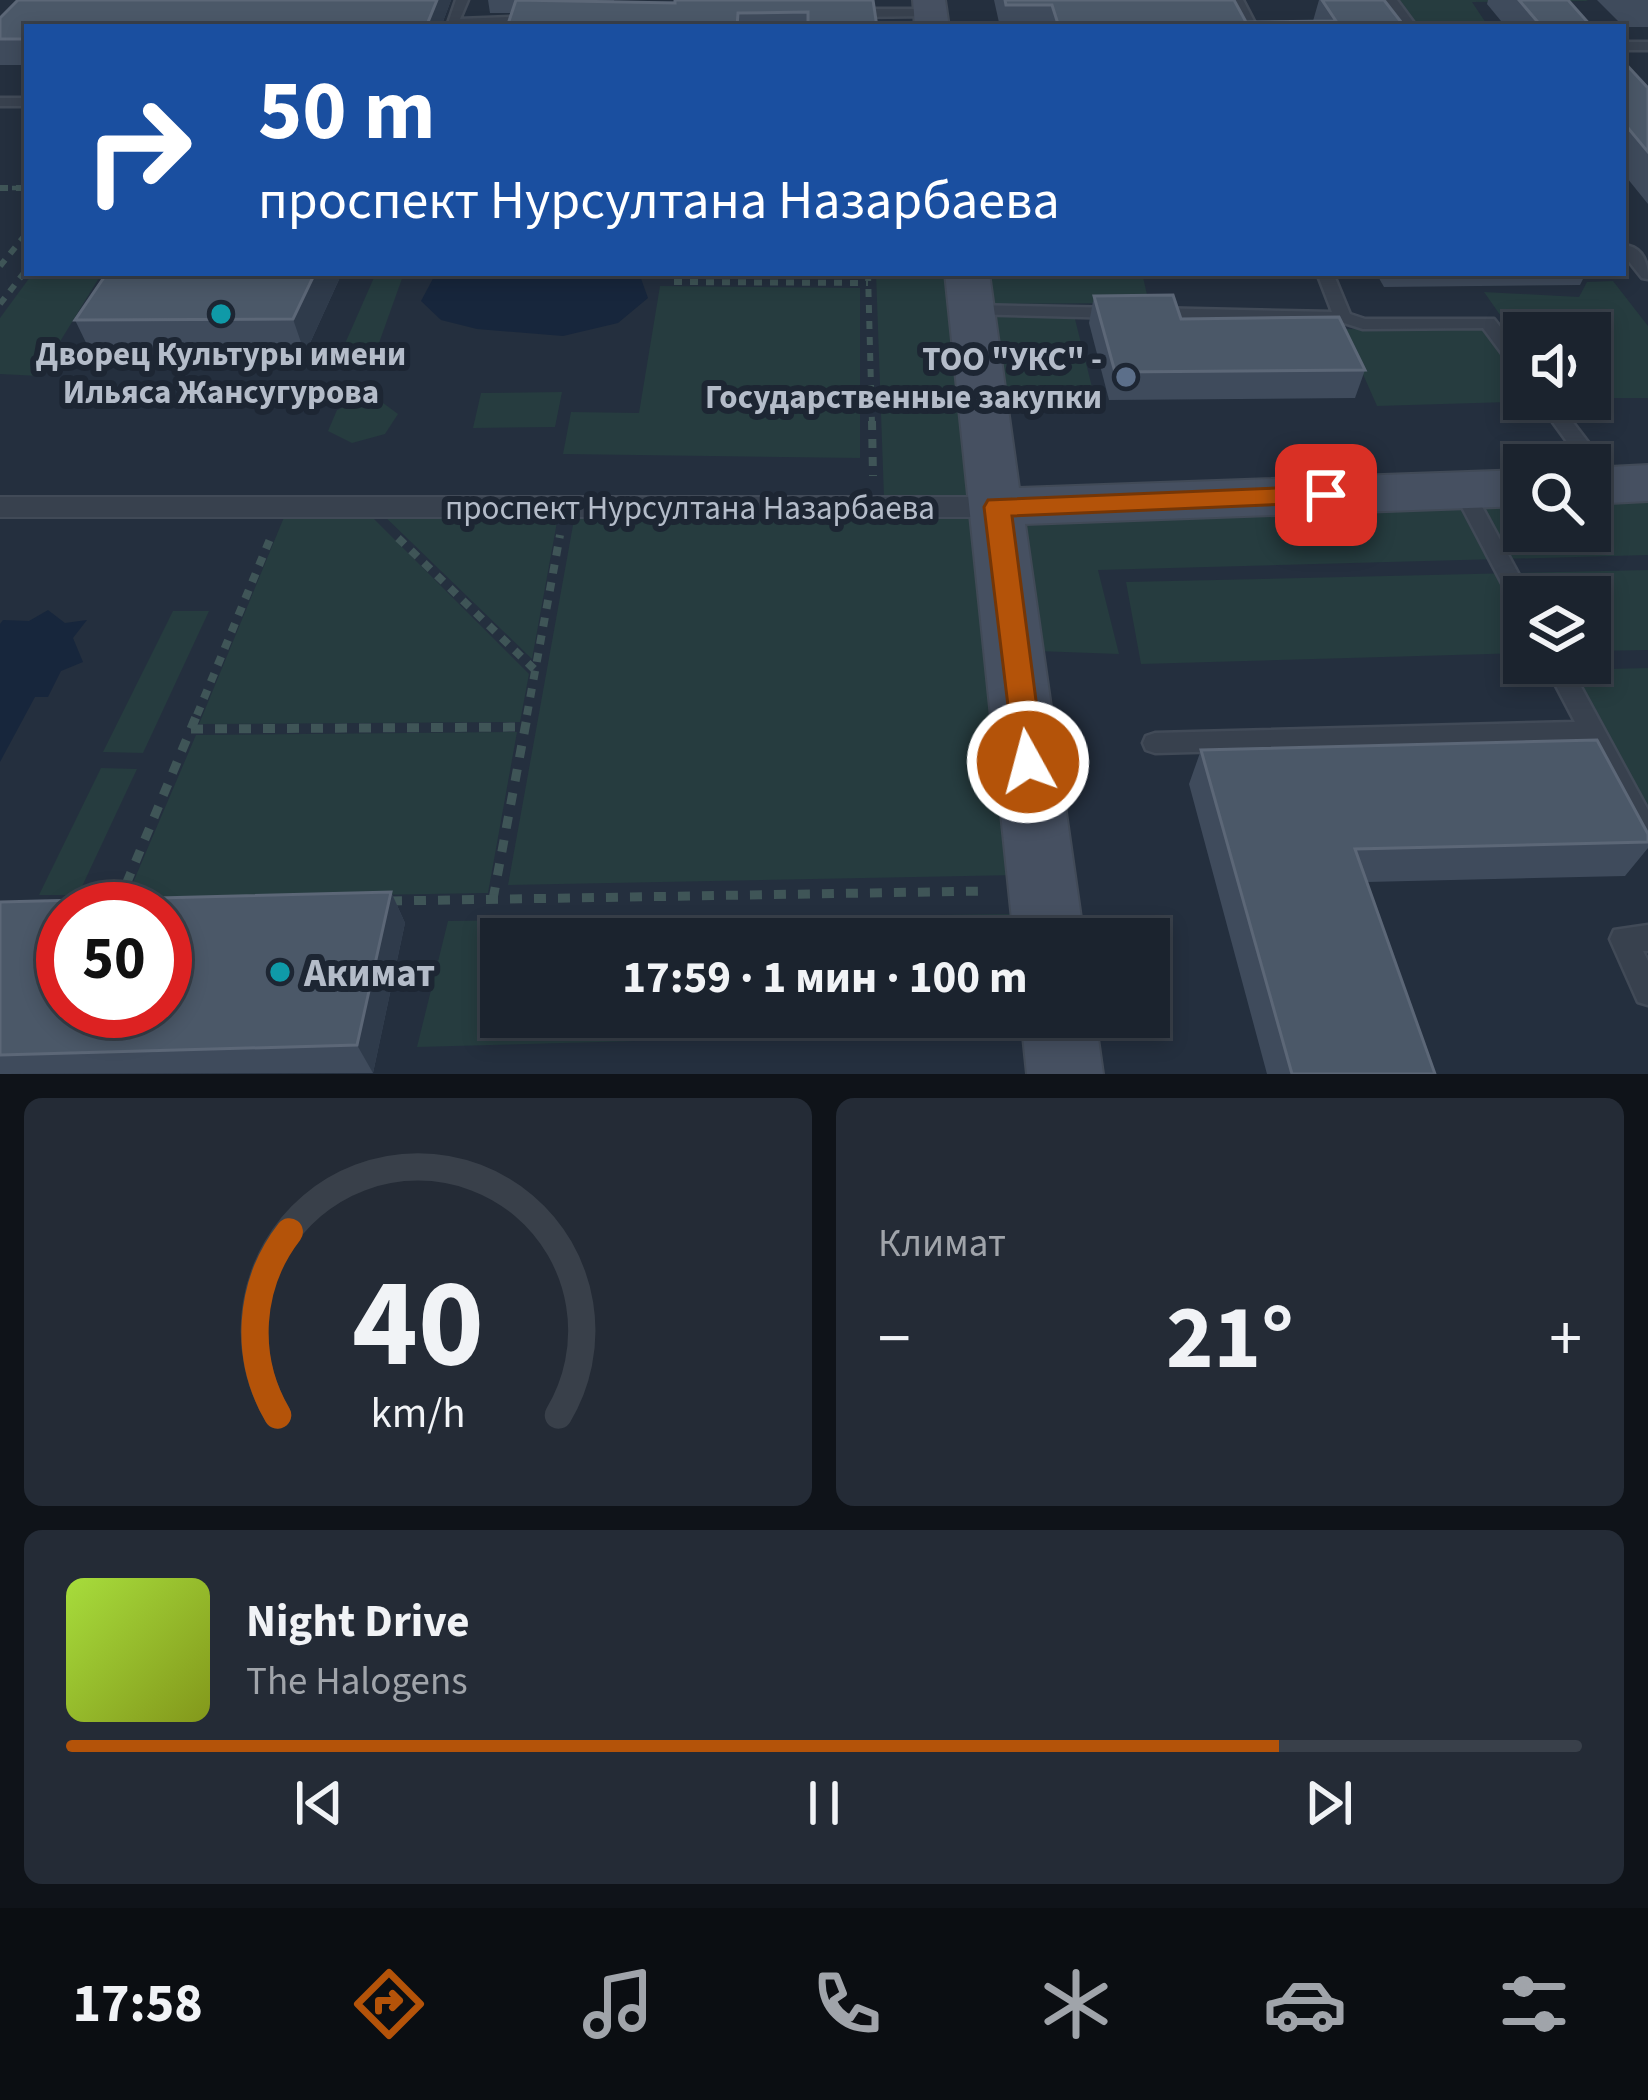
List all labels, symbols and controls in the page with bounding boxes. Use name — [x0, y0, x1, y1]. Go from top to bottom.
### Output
text: 50 m — [258, 52, 436, 172]
icon: right — [60, 72, 216, 228]
text: проспект Нурсултана Назарбаева — [258, 163, 1060, 240]
marker: Дворец Культуры имени Ильяса Жансугурова — [208, 301, 234, 327]
map controls — [1503, 312, 1611, 684]
button: sound — [1503, 312, 1611, 420]
place label: Дворец Культуры имени Ильяса Жансугурова — [36, 331, 406, 416]
place label: ТОО "УКС" - Государственные закупки — [705, 336, 1102, 421]
marker: ТОО "УКС" - Государственные закупки — [1113, 364, 1139, 390]
pin — [1275, 444, 1377, 546]
button: search — [1503, 444, 1611, 552]
icon: arrive — [1293, 462, 1359, 528]
street label: проспект Нурсултана Назарбаева — [445, 485, 935, 532]
button: layers — [1503, 576, 1611, 684]
position arrow — [965, 699, 1091, 825]
speed limit sign: 50 — [36, 882, 192, 1038]
place label: Акимат — [303, 946, 435, 1002]
text: 17:59 · 1 мин · 100 m — [622, 946, 1028, 1010]
marker: Акимат — [267, 959, 293, 985]
text: Климат — [878, 1216, 1006, 1272]
text: 40 — [352, 1236, 484, 1414]
text: 21° — [1166, 1275, 1294, 1403]
text: − — [878, 1292, 911, 1386]
text: + — [1549, 1292, 1582, 1386]
text: km/h — [370, 1383, 466, 1444]
text: Night Drive — [246, 1590, 470, 1654]
text: The Halogens — [246, 1654, 468, 1710]
icon: previous — [286, 1770, 352, 1836]
icon: pause — [791, 1770, 857, 1836]
icon: next — [1296, 1770, 1362, 1836]
icon: directions — [347, 1962, 431, 2046]
icon: music — [576, 1962, 660, 2046]
icon: phone — [805, 1962, 889, 2046]
icon: climate — [1034, 1962, 1118, 2046]
icon: car — [1263, 1962, 1347, 2046]
icon: filters — [1492, 1962, 1576, 2046]
text: 17:58 — [72, 1966, 203, 2043]

